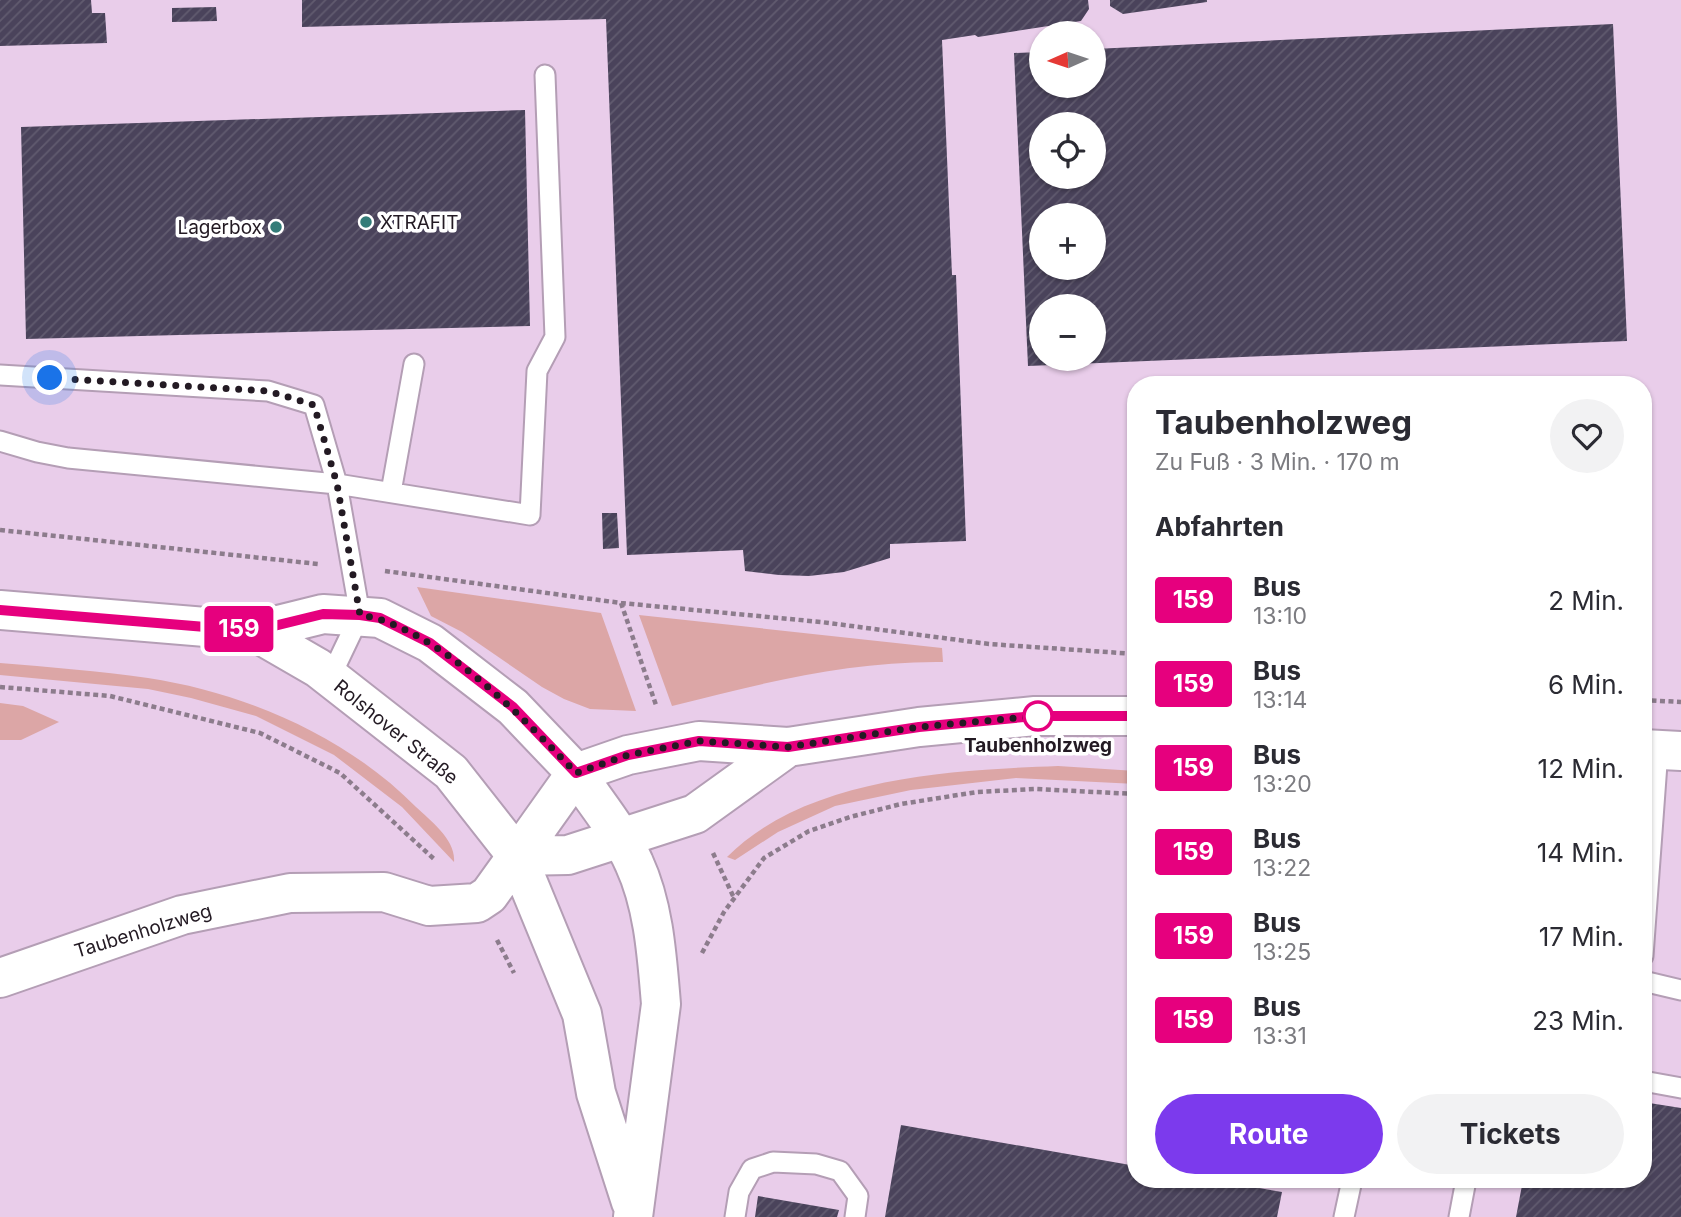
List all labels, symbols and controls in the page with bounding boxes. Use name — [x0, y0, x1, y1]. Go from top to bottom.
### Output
north arrow — [1029, 21, 1106, 98]
map controls — [1029, 21, 1106, 371]
button: locate — [1029, 112, 1106, 189]
button: + — [1029, 203, 1106, 280]
place label: XTRAFIT — [380, 211, 458, 234]
marker: XTRAFIT — [358, 214, 374, 230]
place label: Lagerbox — [177, 216, 262, 239]
marker: Lagerbox — [268, 219, 284, 235]
button: − — [1029, 294, 1106, 371]
your location — [32, 360, 67, 395]
button: heart — [1550, 399, 1624, 473]
text: Taubenholzweg — [1155, 402, 1412, 442]
text: Zu Fuß · 3 Min. · 170 m — [1155, 448, 1400, 476]
text: Abfahrten — [1155, 511, 1284, 542]
text: Bus — [1253, 571, 1301, 602]
text: 159 — [1173, 585, 1214, 614]
text: 2 Min. — [1548, 585, 1624, 616]
text: 13:10 — [1253, 602, 1307, 630]
line badge: 159 — [199, 606, 279, 652]
text: 159 — [218, 614, 260, 643]
text: Bus — [1253, 655, 1301, 686]
text: 159 — [1173, 669, 1214, 698]
text: 6 Min. — [1548, 669, 1624, 700]
street label: Rolshover Straße — [329, 675, 463, 789]
text: 13:14 — [1253, 686, 1307, 714]
marker: Taubenholzweg — [1023, 701, 1053, 731]
place label: Taubenholzweg — [964, 734, 1112, 757]
text: Bus — [1253, 739, 1301, 770]
text: 159 — [1173, 753, 1214, 782]
text: 12 Min. — [1538, 753, 1624, 784]
text: 13:20 — [1253, 770, 1312, 798]
text: Bus — [1253, 823, 1301, 854]
text: 159 — [1173, 837, 1214, 866]
text: 14 Min. — [1537, 837, 1624, 868]
text: 13:22 — [1253, 854, 1311, 882]
street label: Taubenholzweg — [72, 899, 214, 963]
text: Bus — [1253, 907, 1301, 938]
text: 159 — [1173, 921, 1214, 950]
text: 17 Min. — [1539, 921, 1624, 952]
text: 13:25 — [1253, 938, 1311, 966]
text: Bus — [1253, 991, 1301, 1022]
text: 159 — [1173, 1005, 1214, 1034]
text: 23 Min. — [1532, 1005, 1624, 1036]
text: 13:31 — [1253, 1022, 1307, 1050]
button: Route — [1155, 1094, 1383, 1174]
button: Tickets — [1397, 1094, 1624, 1174]

